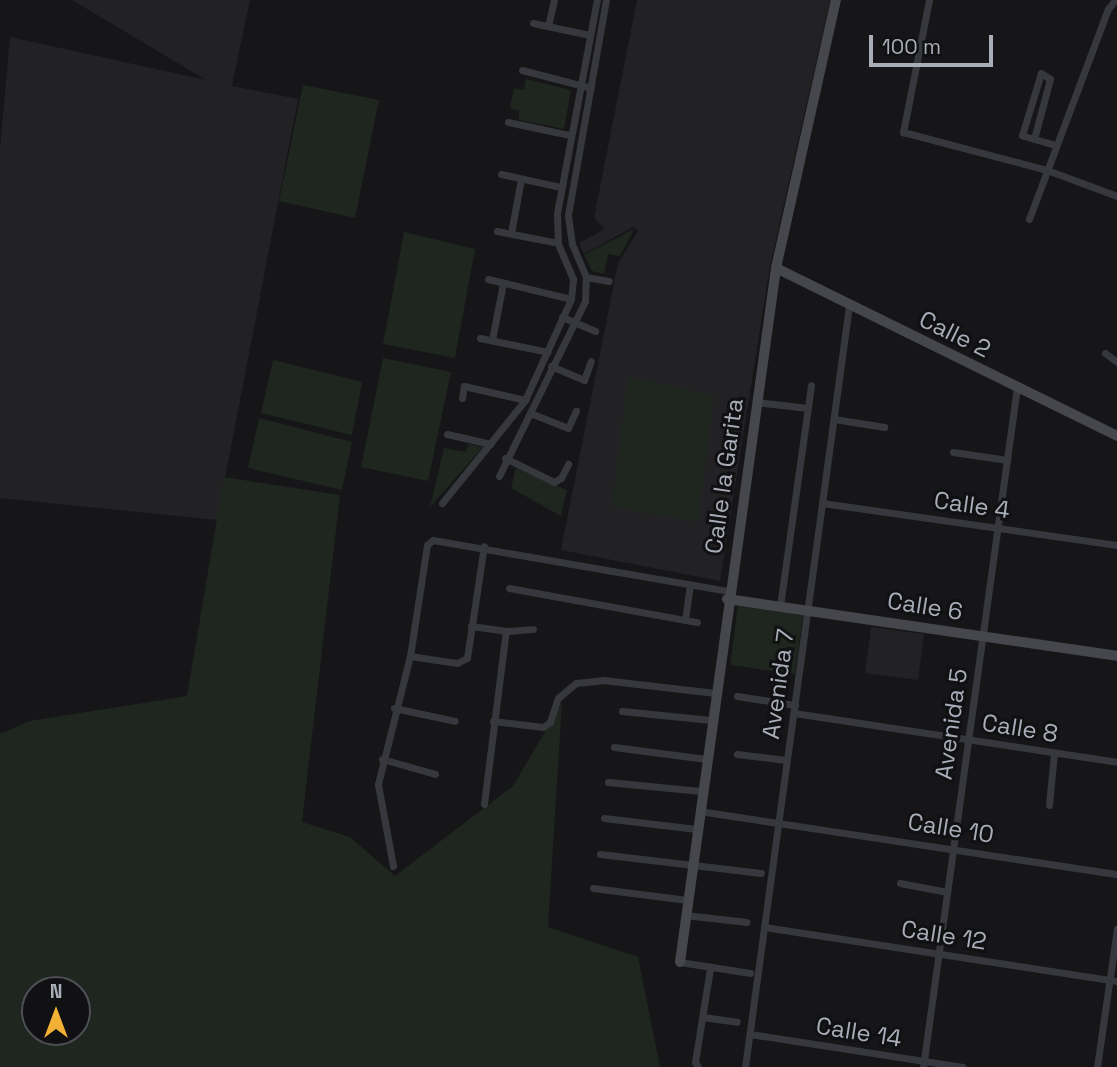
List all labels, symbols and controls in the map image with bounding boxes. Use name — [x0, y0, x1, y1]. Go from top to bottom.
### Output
scale bar — [872, 21, 996, 65]
text: 100 m — [882, 33, 941, 60]
street label: Calle 2 — [915, 304, 995, 364]
street label: Calle la Garita — [699, 396, 749, 556]
street label: Calle 4 — [932, 485, 1012, 525]
street label: Calle 6 — [885, 586, 965, 626]
street label: Avenida 7 — [756, 627, 800, 741]
street label: Avenida 5 — [929, 667, 973, 781]
street label: Calle 8 — [980, 708, 1060, 748]
street label: Calle 10 — [906, 807, 996, 849]
street label: Calle 12 — [899, 914, 989, 956]
north arrow — [21, 976, 91, 1046]
text: N — [50, 979, 62, 1004]
street label: Calle 14 — [814, 1011, 904, 1053]

